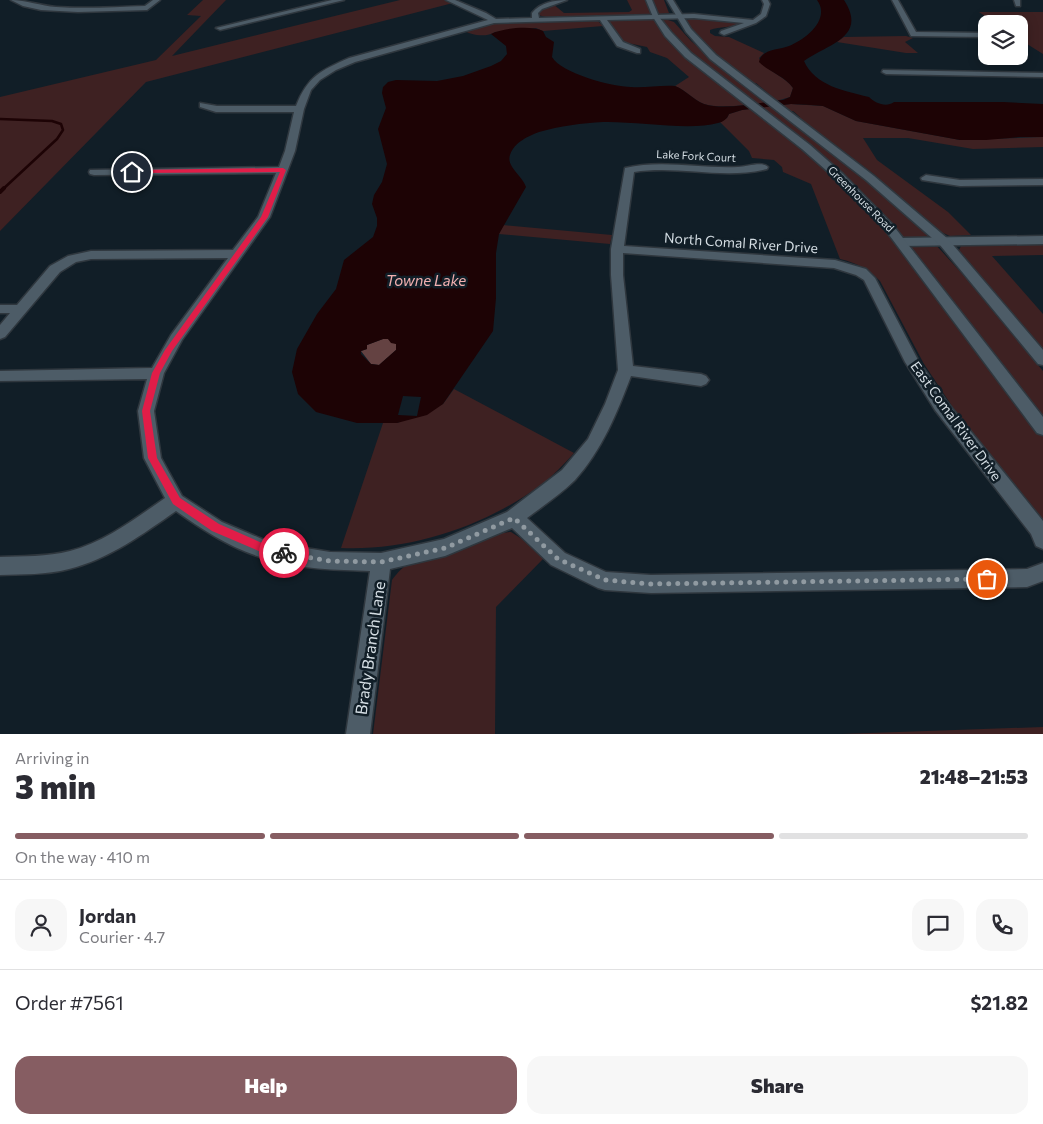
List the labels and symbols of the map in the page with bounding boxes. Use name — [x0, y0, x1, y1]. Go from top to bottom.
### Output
street label: Lake Fork Court — [656, 147, 737, 164]
pin — [111, 151, 153, 193]
street label: Greenhouse Road — [826, 163, 897, 234]
street label: North Comal River Drive — [664, 229, 818, 256]
water label: Towne Lake — [386, 271, 466, 289]
street label: East Comal River Drive — [907, 358, 1005, 484]
courier — [259, 528, 309, 578]
pin — [966, 558, 1008, 600]
street label: Brady Branch Lane — [351, 580, 388, 716]

